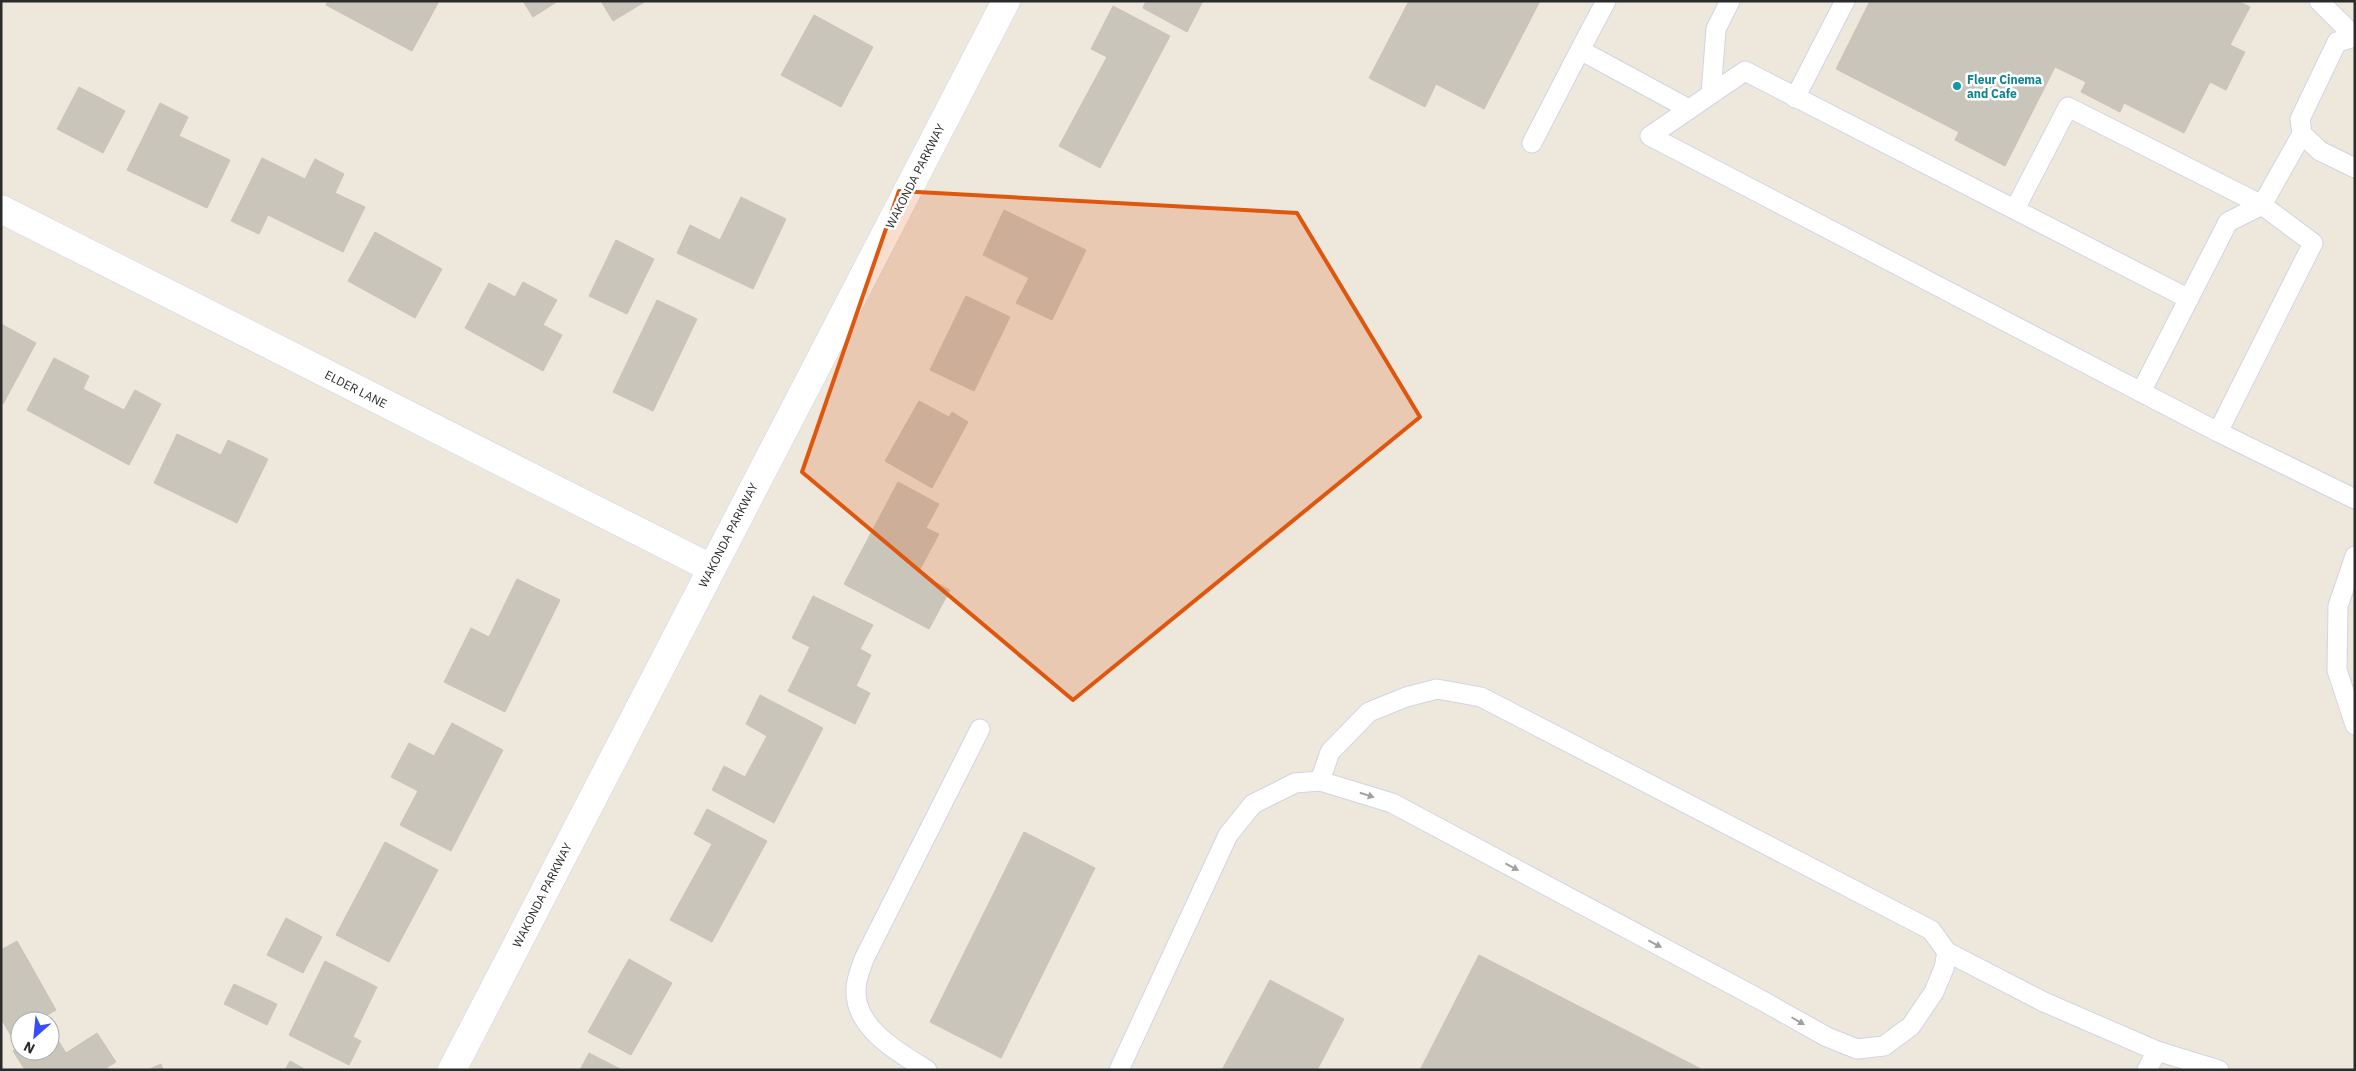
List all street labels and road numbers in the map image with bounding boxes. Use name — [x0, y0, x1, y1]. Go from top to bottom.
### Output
street label: WAKONDA PARKWAY — [882, 121, 948, 231]
street label: ELDER LANE — [322, 367, 390, 411]
street label: WAKONDA PARKWAY — [695, 480, 761, 590]
street label: WAKONDA PARKWAY — [509, 840, 575, 950]

